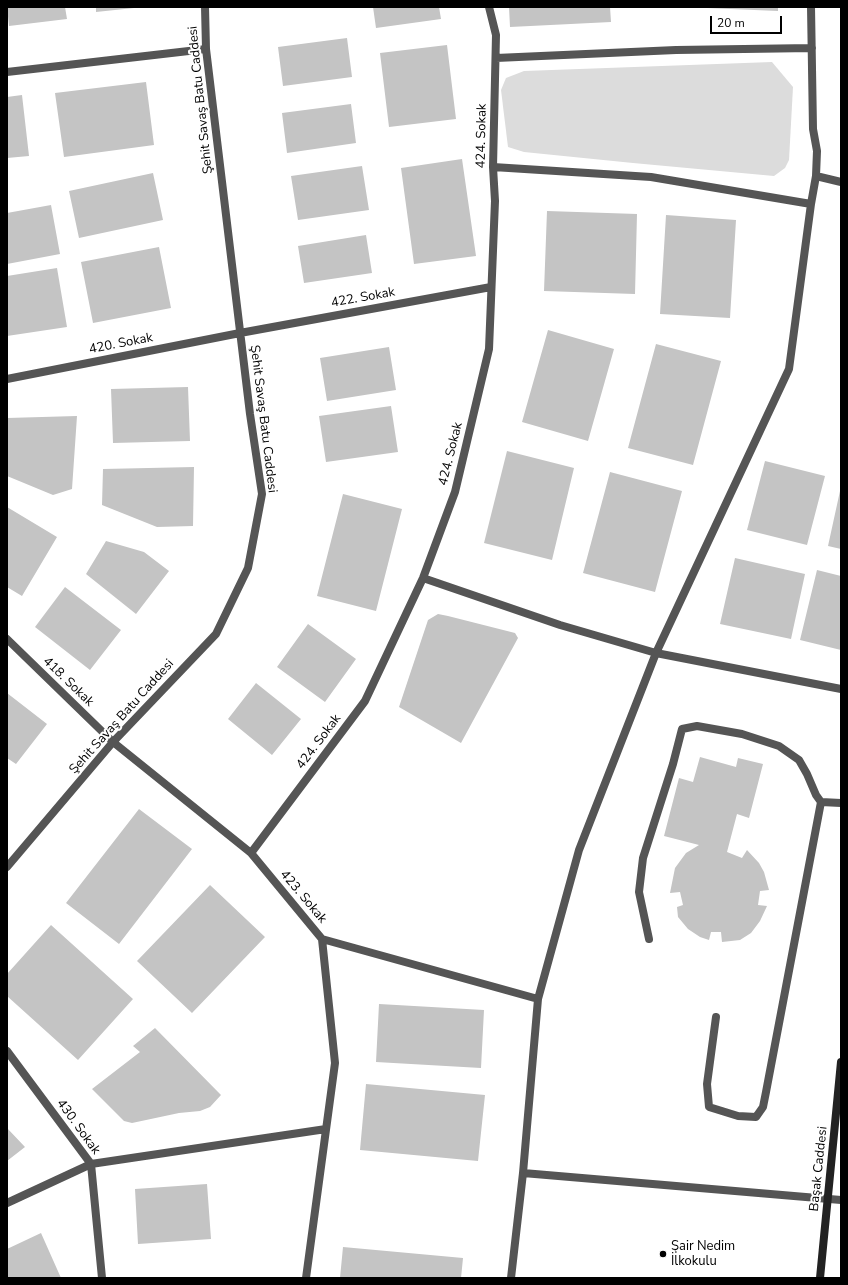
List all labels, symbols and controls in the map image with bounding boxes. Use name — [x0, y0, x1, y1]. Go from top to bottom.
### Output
scale bar — [712, 8, 784, 34]
text: 20 m — [717, 15, 745, 31]
street label: Şehit Savaş Batu Caddesi — [185, 25, 217, 175]
street label: 424. Sokak — [474, 103, 490, 169]
street label: 422. Sokak — [330, 285, 396, 311]
street label: 420. Sokak — [88, 330, 154, 358]
street label: Şehit Savaş Batu Caddesi — [246, 344, 280, 494]
street label: 424. Sokak — [436, 421, 466, 487]
street label: 418. Sokak — [39, 654, 97, 710]
street label: Şehit Savaş Batu Caddesi — [66, 657, 178, 777]
street label: 424. Sokak — [293, 711, 345, 773]
street label: 423. Sokak — [276, 867, 330, 927]
street label: 430. Sokak — [53, 1096, 103, 1158]
street label: Başak Caddesi — [807, 1126, 831, 1212]
place label: Şair Nedim İlkokulu — [671, 1239, 735, 1270]
marker: Şair Nedim İlkokulu — [658, 1249, 668, 1259]

